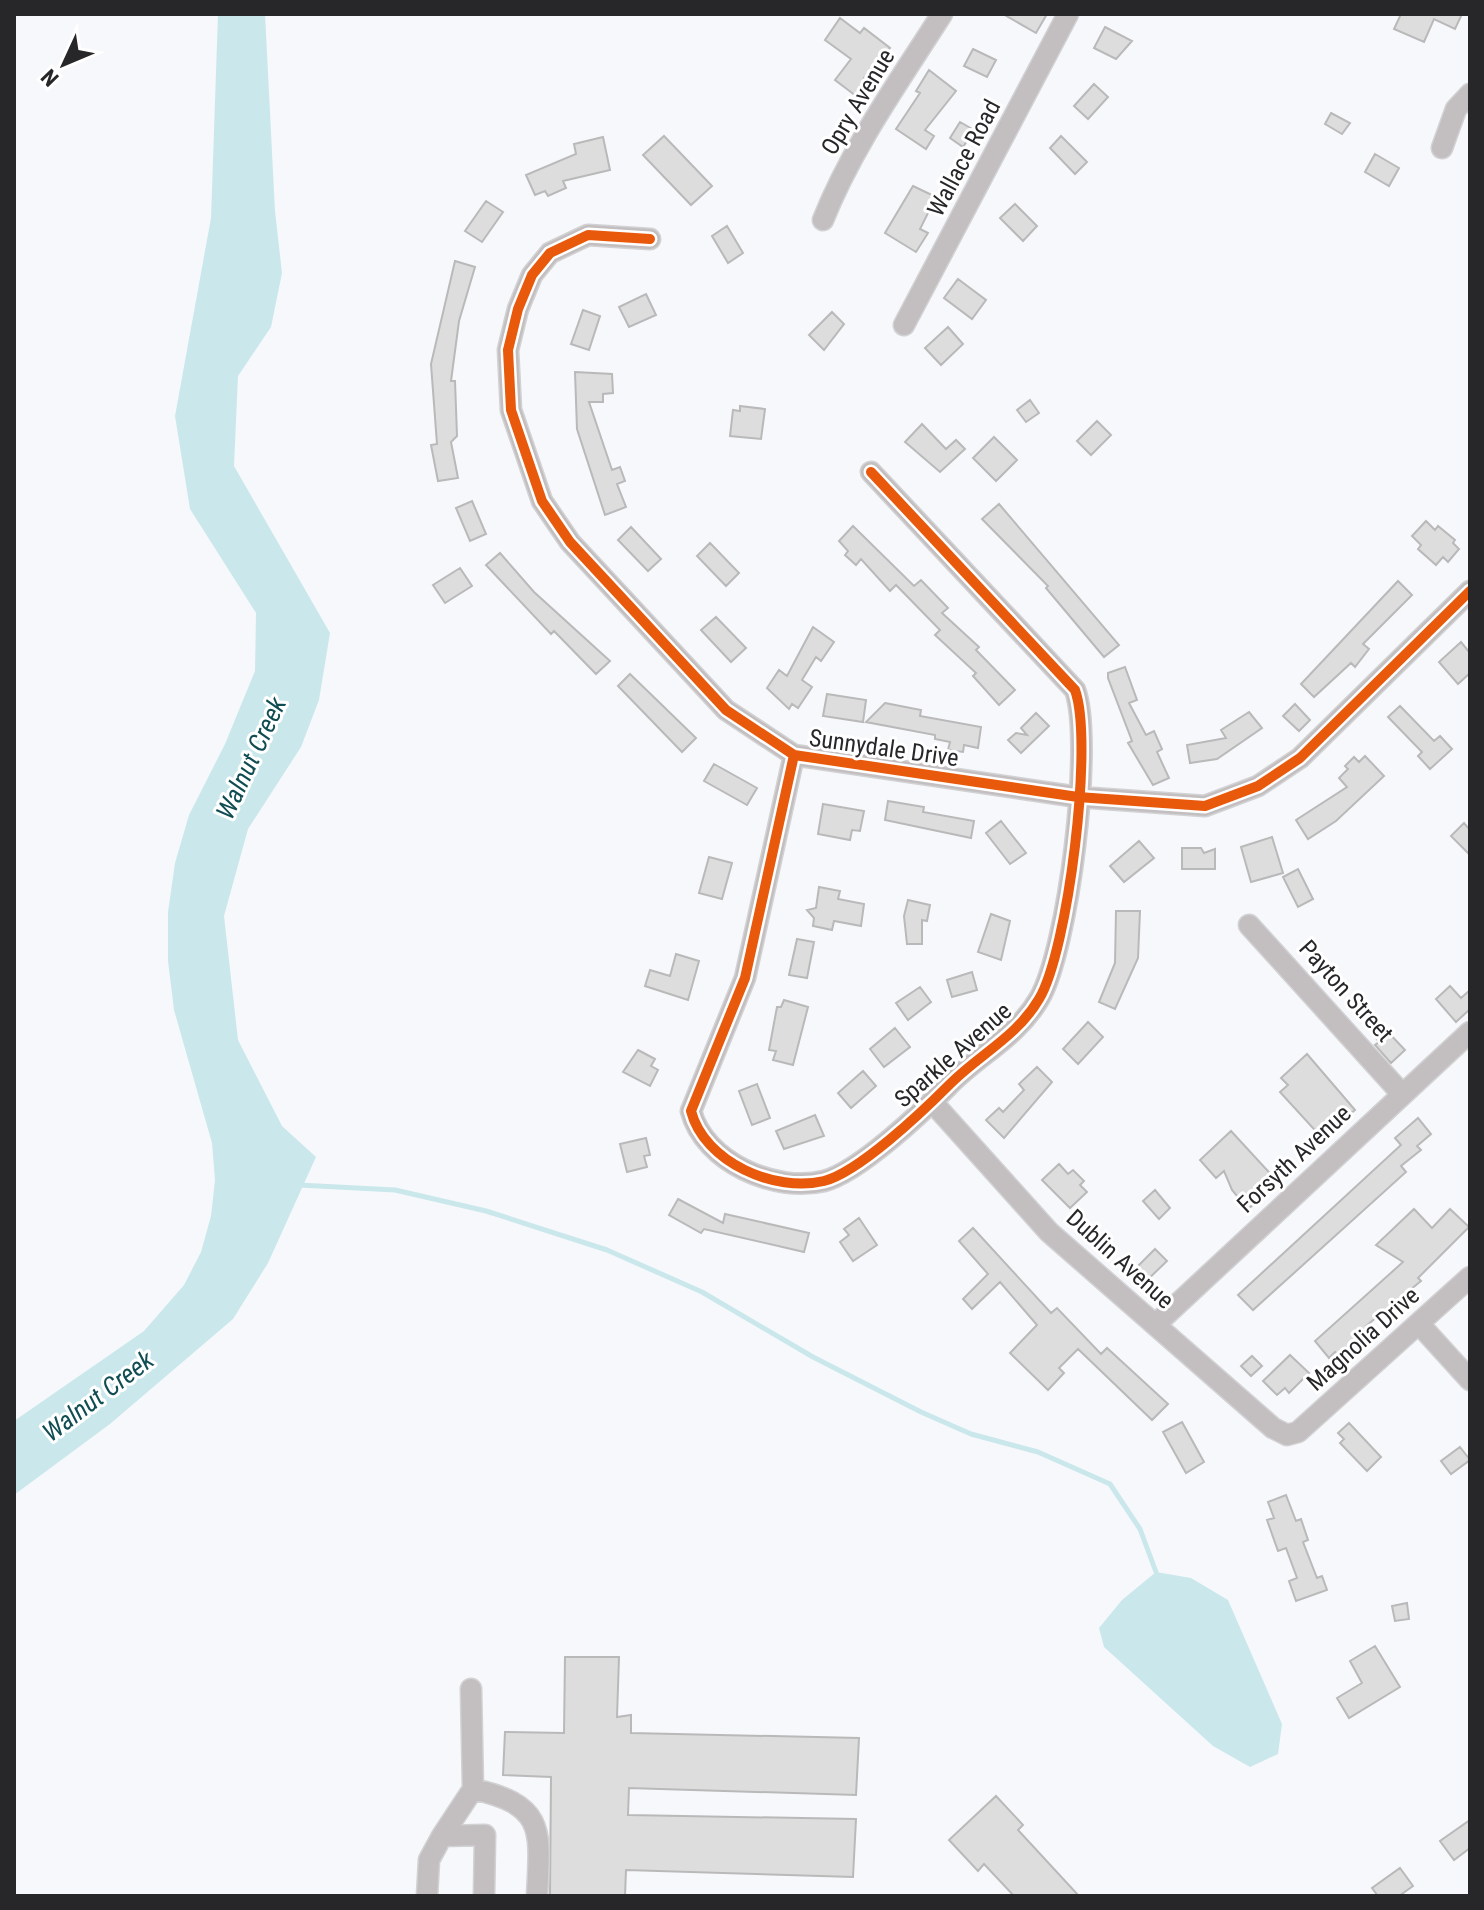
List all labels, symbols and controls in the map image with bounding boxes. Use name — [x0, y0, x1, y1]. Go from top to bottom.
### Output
north arrow — [24, 24, 104, 104]
street label: Opry Avenue — [816, 44, 900, 160]
text: N — [36, 64, 64, 91]
street label: Wallace Road — [922, 95, 1006, 221]
water label: Walnut Creek — [210, 692, 293, 824]
street label: Sunnydale Drive — [807, 724, 961, 772]
street label: Payton Street — [1293, 935, 1399, 1047]
street label: Sparkle Avenue — [889, 997, 1017, 1113]
street label: Forsyth Avenue — [1231, 1099, 1357, 1219]
street label: Dublin Avenue — [1061, 1204, 1179, 1314]
street label: Magnolia Drive — [1301, 1281, 1425, 1397]
water label: Walnut Creek — [37, 1344, 160, 1447]

